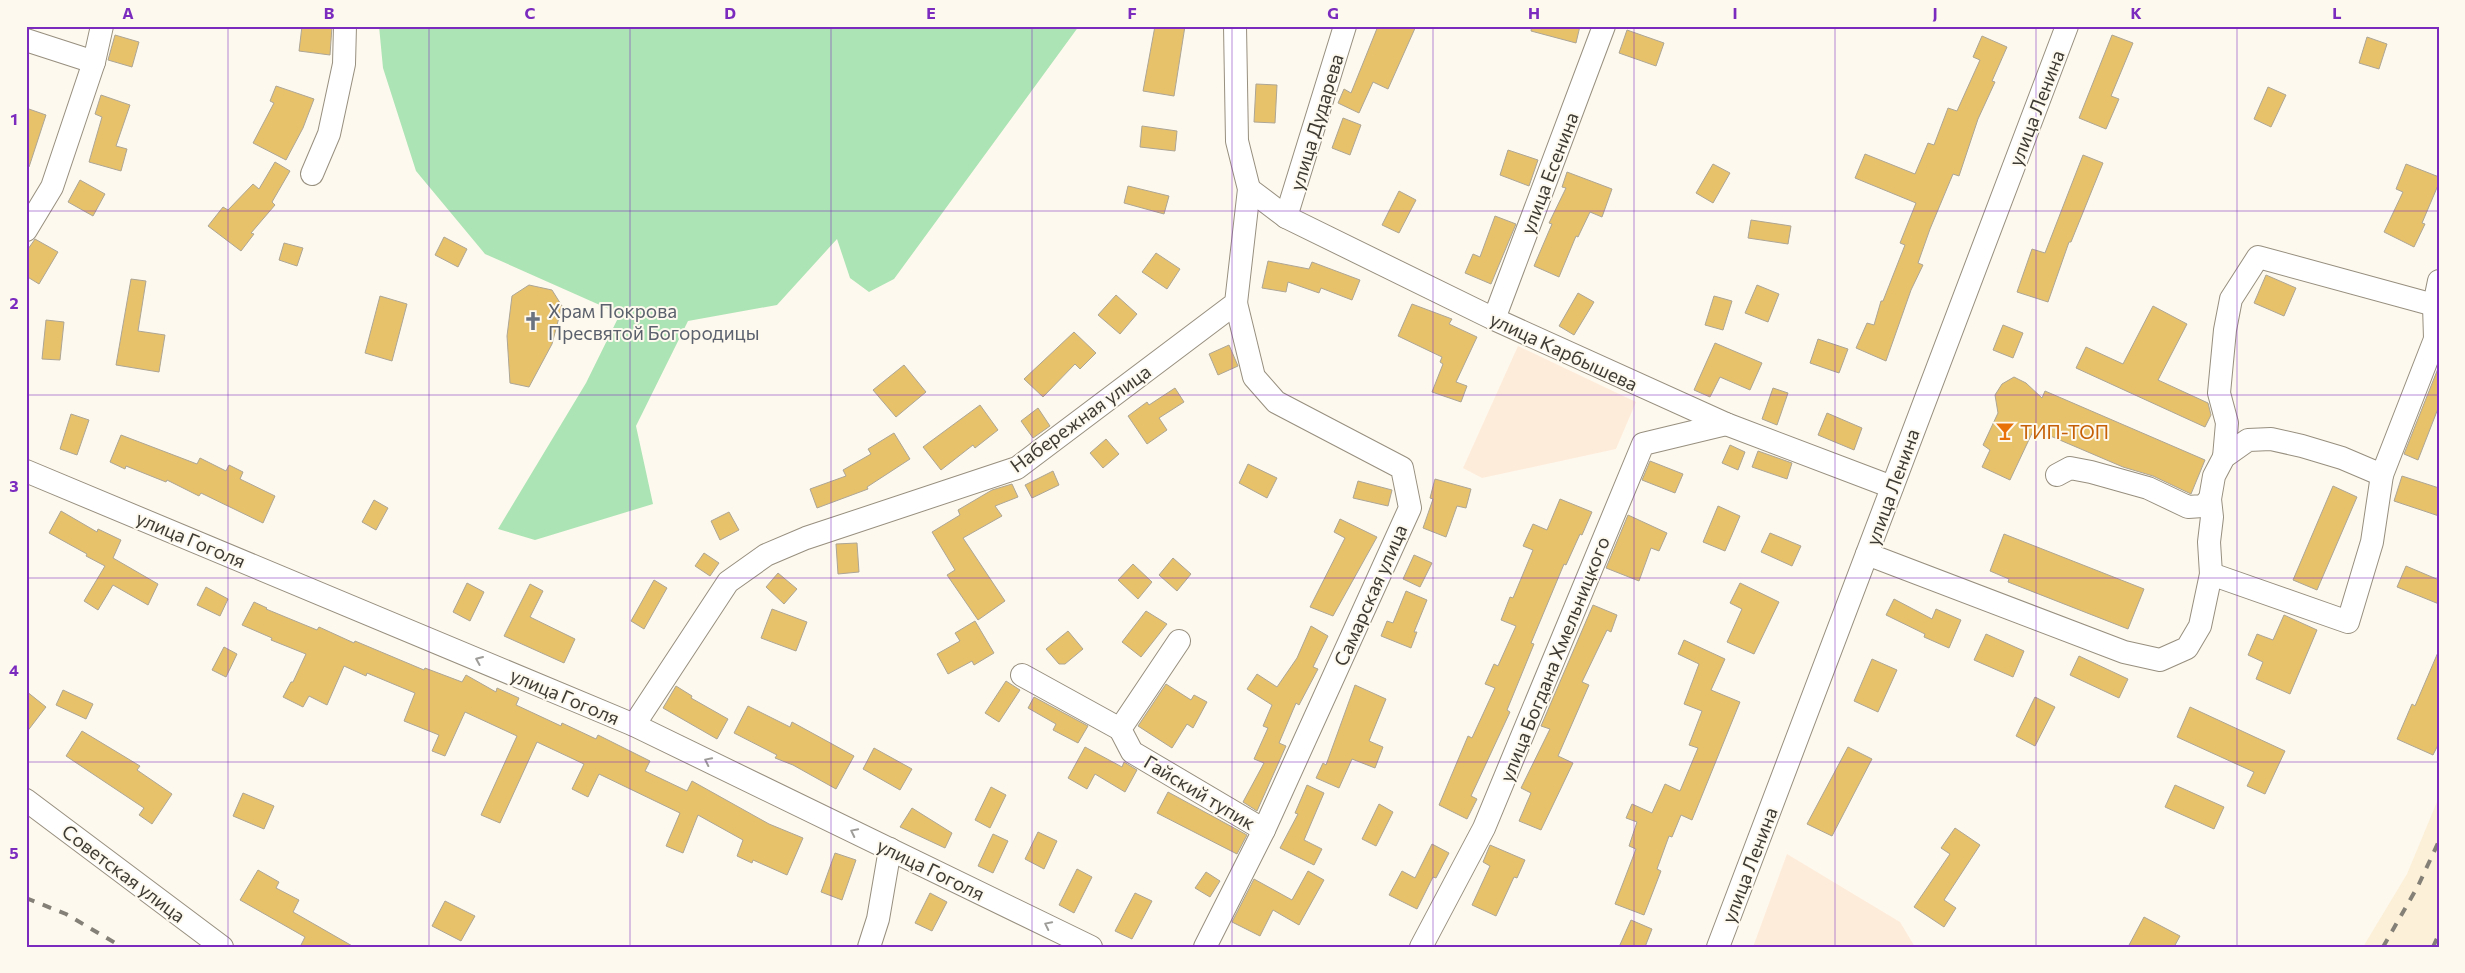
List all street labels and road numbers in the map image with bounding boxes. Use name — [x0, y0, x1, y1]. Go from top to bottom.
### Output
street label: улица Ленина — [2003, 47, 2069, 169]
street label: улица Дударева — [1284, 51, 1348, 193]
street label: улица Есенина — [1515, 109, 1583, 237]
street label: улица Карбышева — [1486, 307, 1642, 395]
street label: Набережная улица — [1005, 359, 1155, 477]
street label: улица Ленина — [1860, 426, 1924, 548]
street label: улица Гоголя — [133, 506, 249, 572]
street label: Самарская улица — [1329, 521, 1411, 669]
street label: улица Богдана Хмельницкого — [1494, 533, 1614, 785]
street label: улица Гоголя — [507, 663, 623, 729]
street label: Гайский тупик — [1140, 750, 1260, 834]
street label: улица Ленина — [1716, 804, 1782, 926]
street label: Советская улица — [58, 819, 190, 927]
street label: улица Гоголя — [874, 833, 988, 905]

